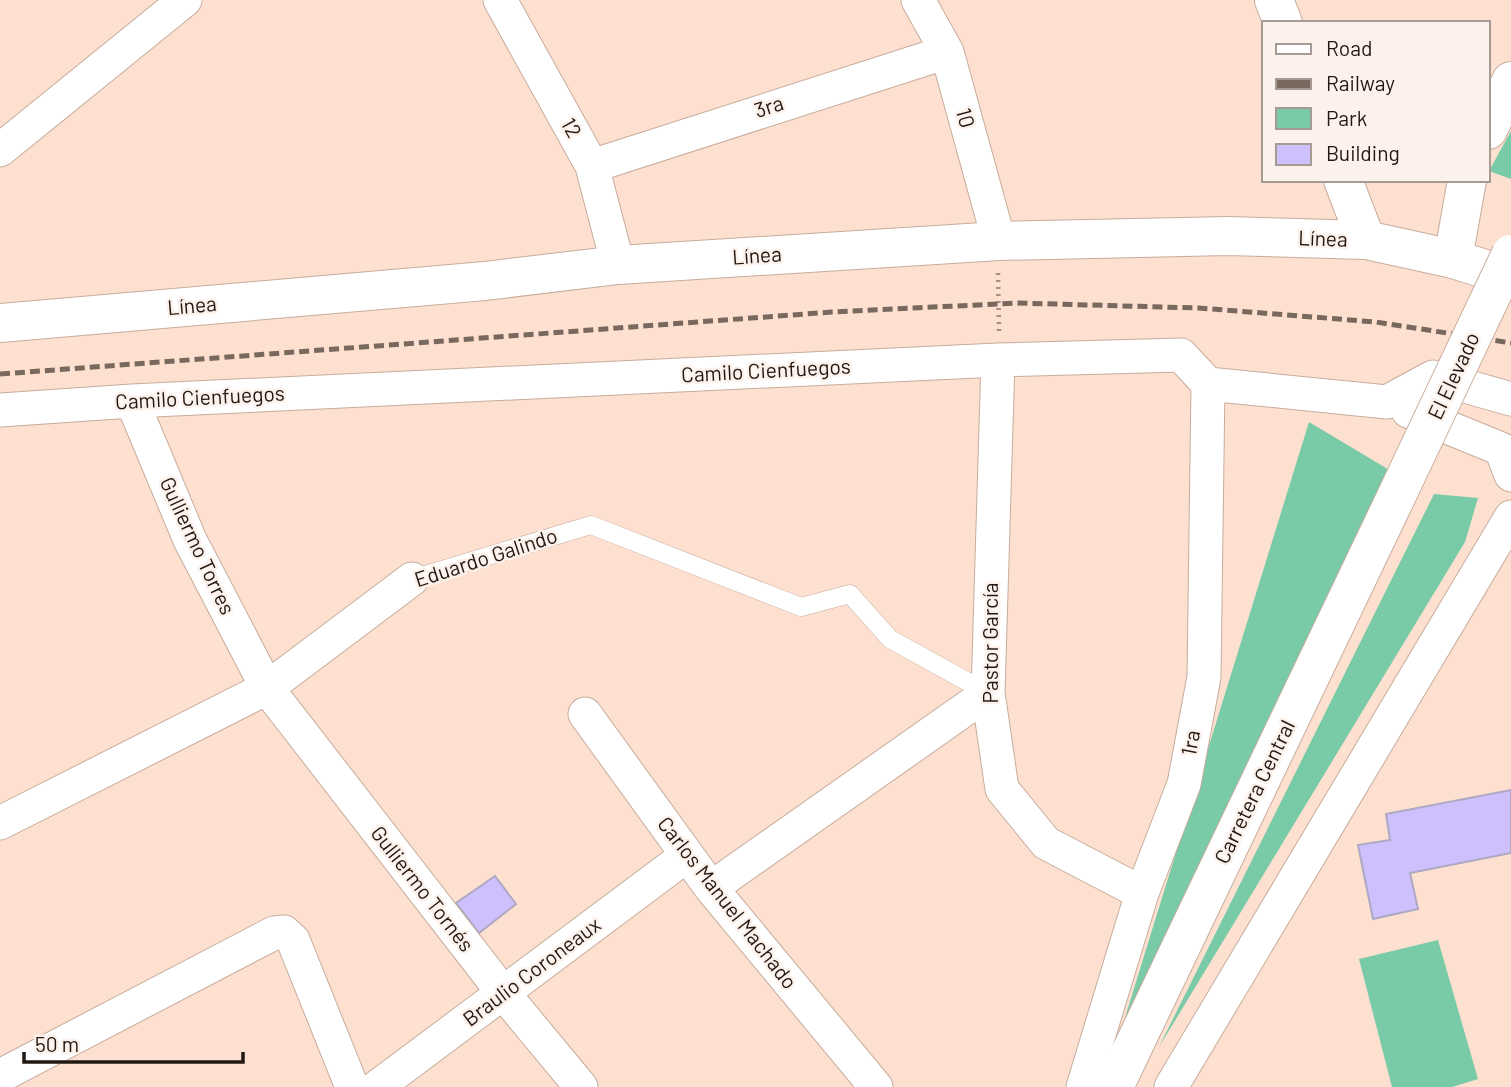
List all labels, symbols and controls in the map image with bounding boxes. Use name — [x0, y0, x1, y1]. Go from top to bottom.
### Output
legend — [1262, 21, 1490, 182]
text: Road — [1326, 35, 1372, 60]
text: Railway — [1326, 70, 1395, 95]
street label: 3ra — [751, 89, 786, 122]
street label: 10 — [952, 105, 981, 130]
text: Park — [1326, 105, 1367, 130]
street label: 12 — [557, 113, 588, 141]
text: Building — [1326, 140, 1400, 165]
street label: Línea — [1298, 224, 1348, 251]
street label: Línea — [731, 240, 782, 269]
street label: Línea — [166, 290, 218, 319]
street label: El Elevado — [1422, 328, 1484, 423]
street label: Camilo Cienfuegos — [680, 353, 851, 386]
street label: Camilo Cienfuegos — [114, 380, 285, 413]
street label: Gulliermo Torres — [156, 473, 241, 618]
street label: Eduardo Galindo — [411, 522, 560, 591]
street label: Pastor García — [977, 583, 1002, 703]
street label: Carretera Central — [1208, 715, 1299, 867]
street label: 1ra — [1175, 728, 1204, 758]
street label: Carlos Manuel Machado — [653, 811, 803, 993]
street label: Gulliermo Tornés — [366, 820, 480, 956]
street label: Braulio Coroneaux — [457, 911, 605, 1031]
scale bar — [24, 1020, 243, 1064]
text: 50 m — [35, 1031, 79, 1056]

